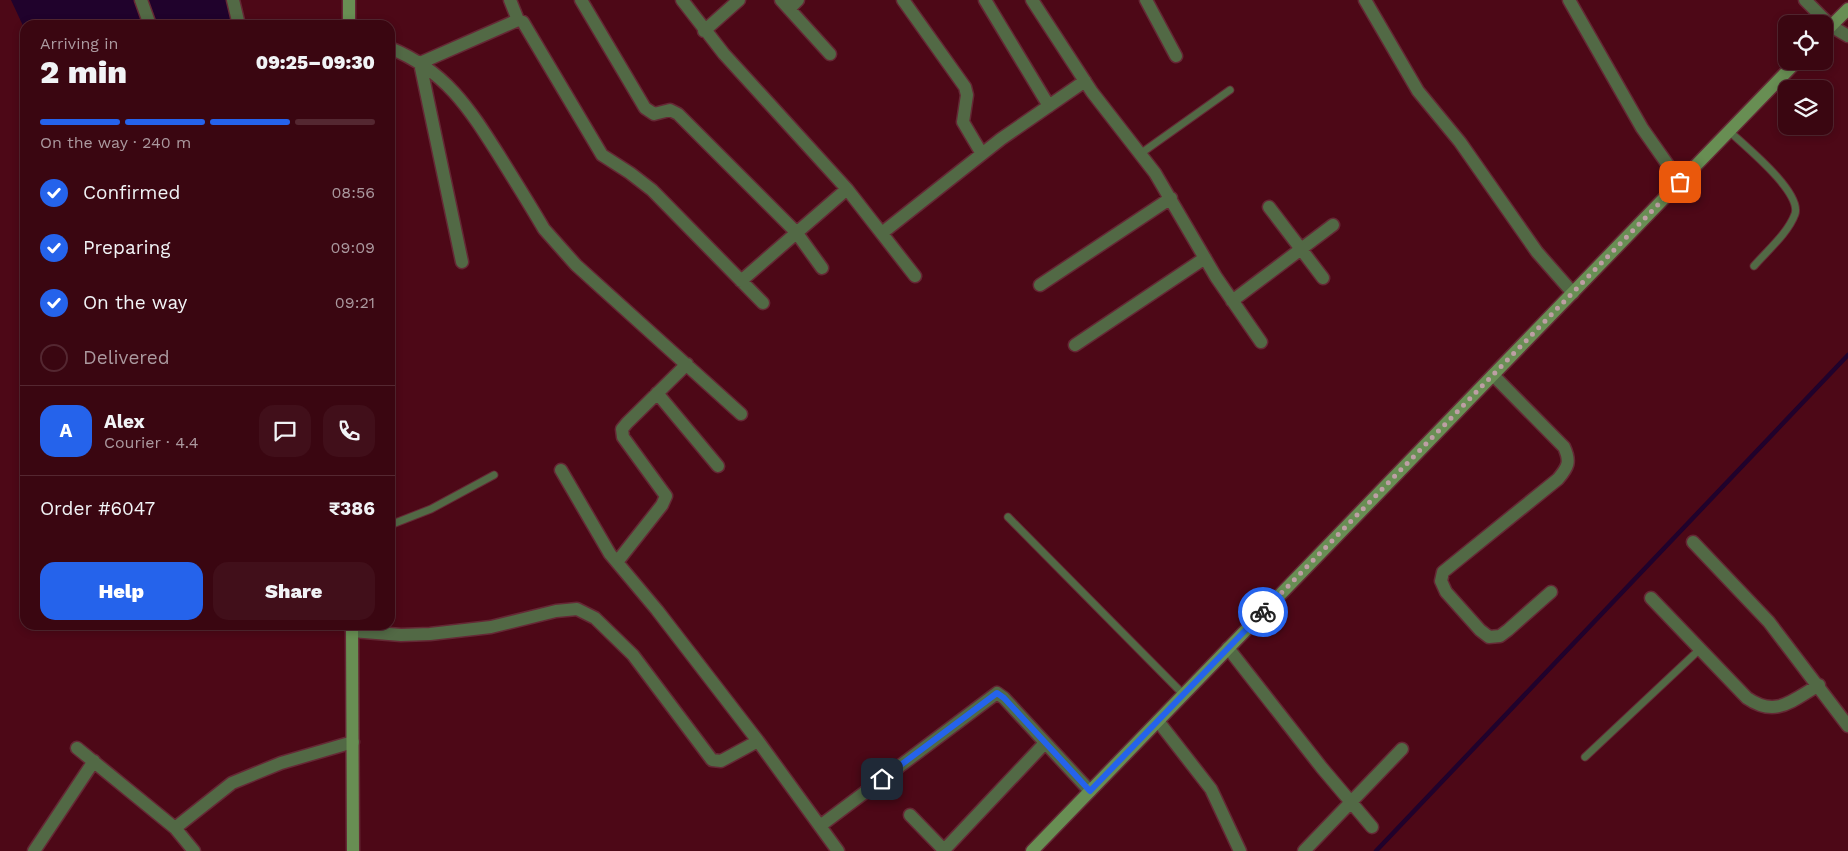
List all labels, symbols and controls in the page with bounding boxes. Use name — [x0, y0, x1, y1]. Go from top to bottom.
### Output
map controls — [1778, 15, 1833, 135]
button: locate — [1778, 15, 1833, 70]
text: Arriving in — [40, 34, 118, 53]
text: 09:25–09:30 — [256, 51, 375, 74]
text: 2 min — [40, 53, 127, 91]
button: layers — [1778, 80, 1833, 135]
text: On the way · 240 m — [40, 133, 191, 152]
pin — [1659, 161, 1701, 203]
icon: bag — [1666, 168, 1694, 196]
icon: check — [40, 179, 68, 207]
text: Confirmed — [83, 181, 180, 204]
text: 08:56 — [331, 183, 375, 202]
icon: check — [40, 234, 68, 262]
text: Preparing — [83, 236, 170, 259]
text: 09:09 — [331, 238, 375, 257]
icon: check — [40, 289, 68, 317]
text: On the way — [83, 291, 187, 314]
text: 09:21 — [335, 293, 375, 312]
text: Delivered — [83, 346, 170, 369]
button: chat — [259, 405, 311, 457]
button: phone — [323, 405, 375, 457]
text: Alex — [104, 410, 145, 433]
text: A — [60, 419, 72, 442]
text: Courier · 4.4 — [104, 433, 199, 452]
text: Order #6047 — [40, 497, 155, 520]
text: ₹386 — [329, 497, 375, 520]
button: Help — [40, 562, 203, 620]
button: Share — [213, 562, 375, 620]
courier — [1238, 587, 1288, 637]
icon: bike — [1249, 598, 1277, 626]
pin — [861, 758, 903, 800]
icon: home — [868, 765, 896, 793]

